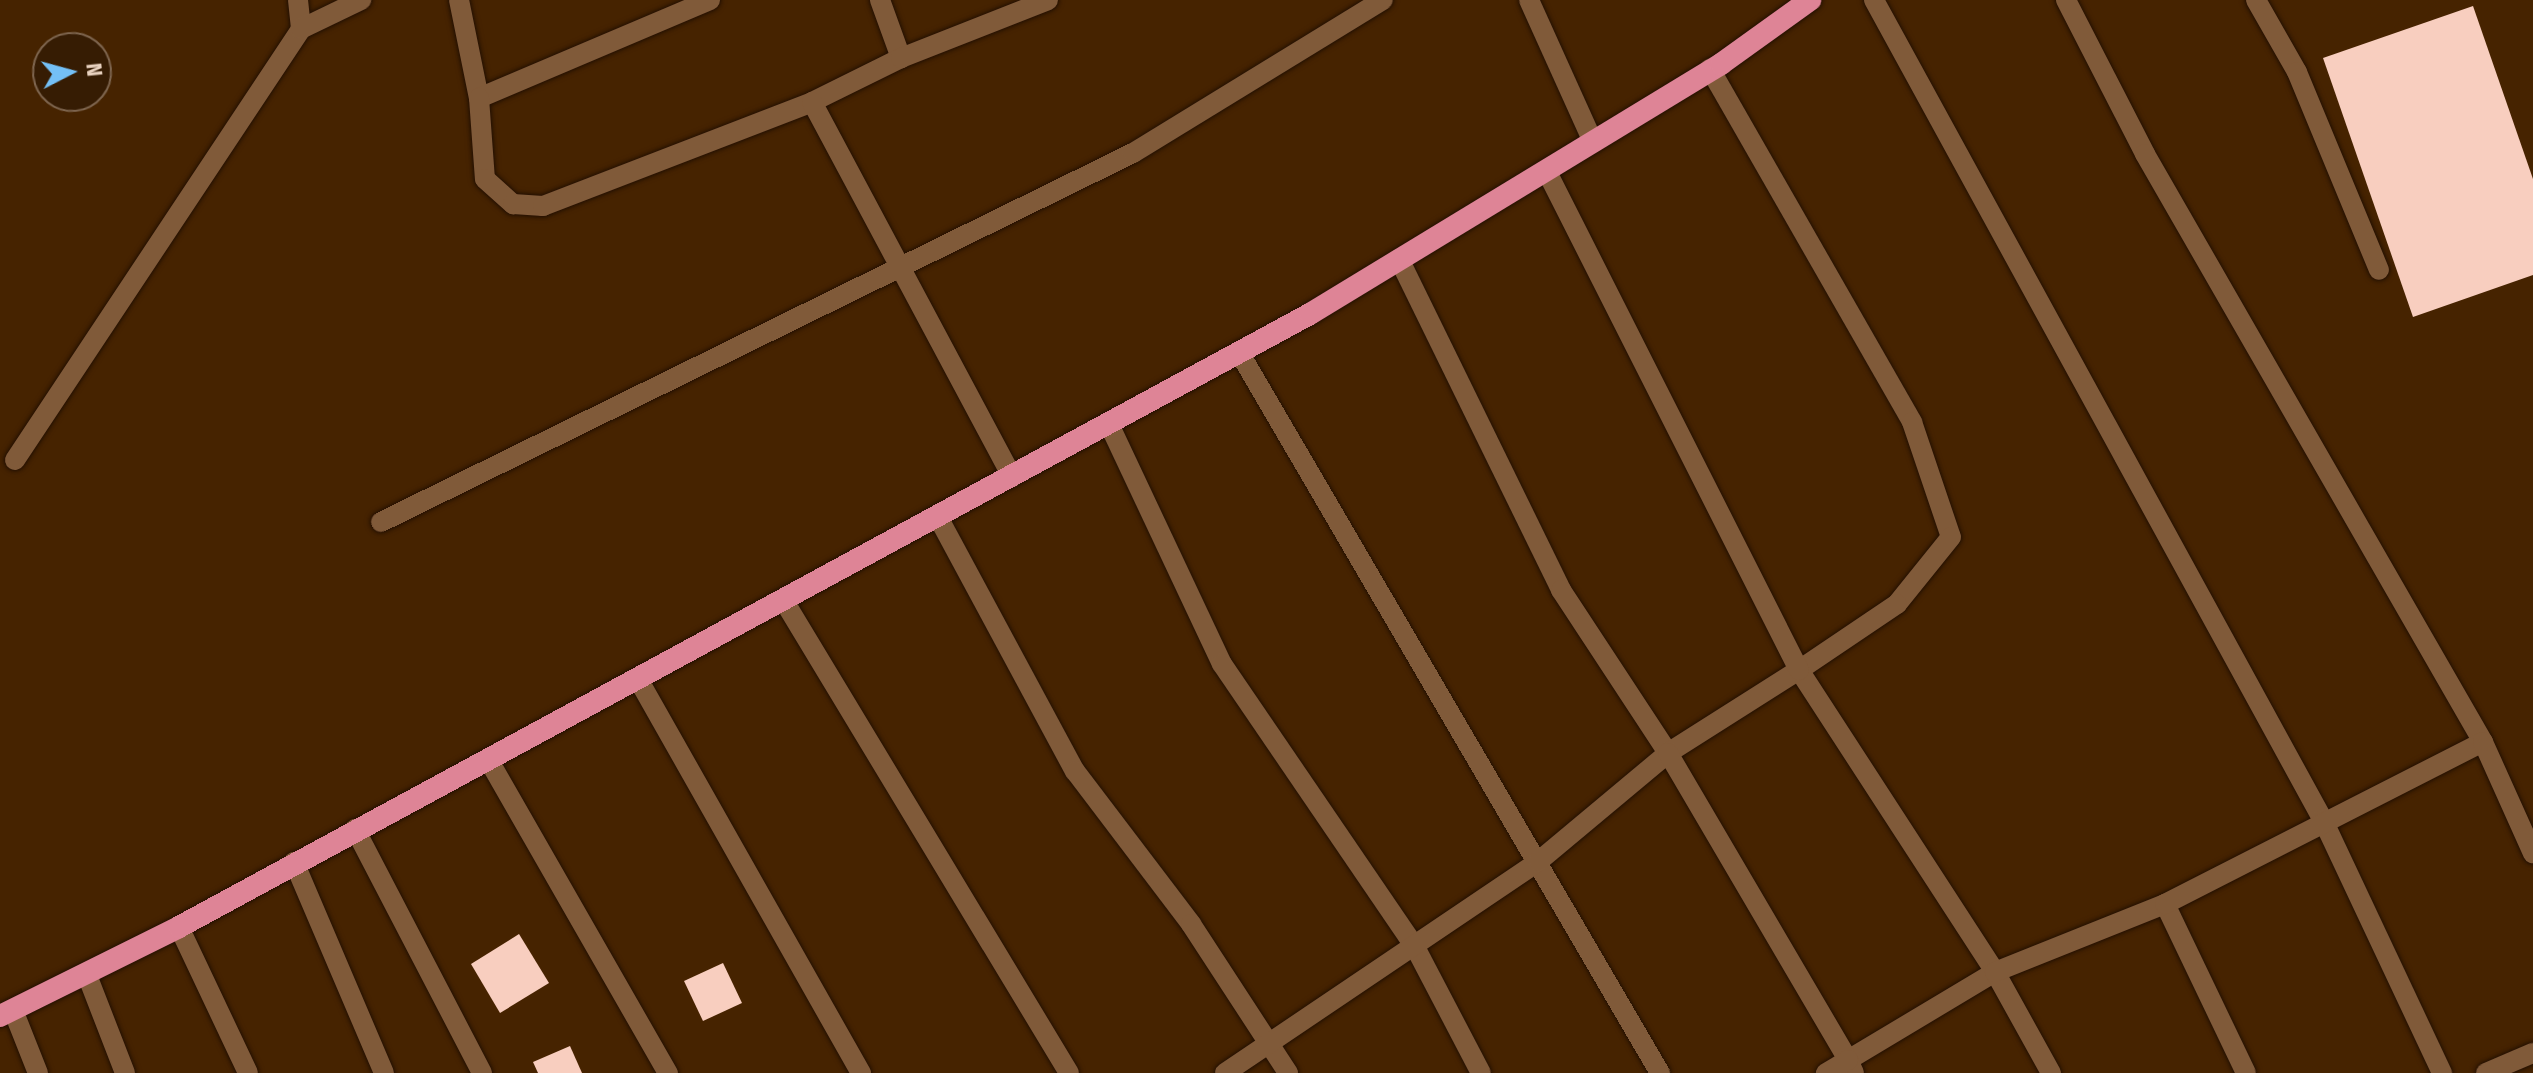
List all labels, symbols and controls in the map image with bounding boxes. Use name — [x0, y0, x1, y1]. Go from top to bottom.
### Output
north arrow — [32, 32, 112, 112]
text: N — [80, 62, 108, 78]

